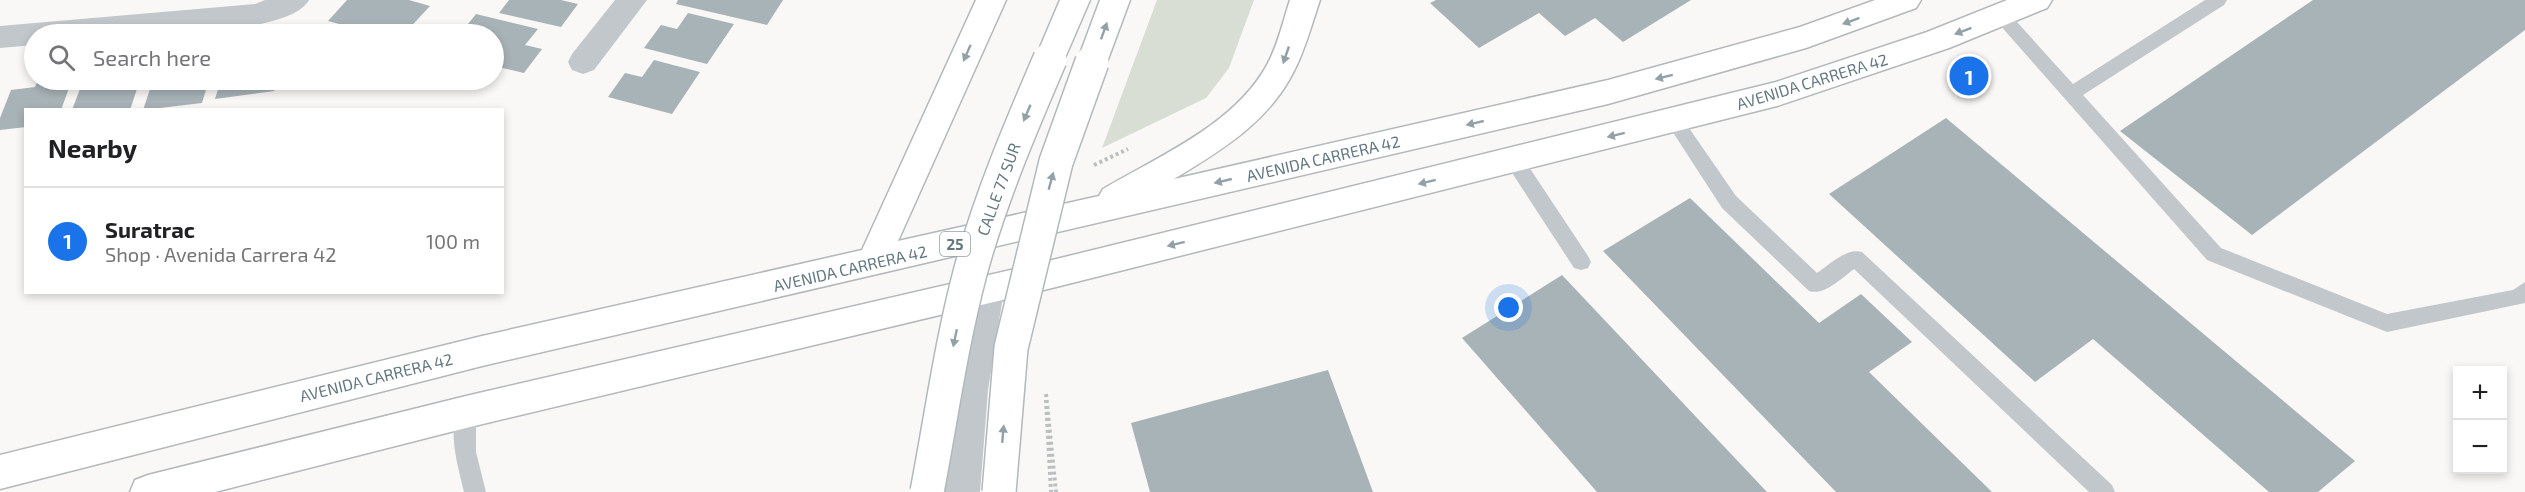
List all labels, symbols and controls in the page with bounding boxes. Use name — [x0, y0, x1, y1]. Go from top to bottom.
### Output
one-way arrow — [1842, 16, 1860, 26]
one-way arrow — [1099, 22, 1109, 40]
search box — [24, 24, 504, 90]
one-way arrow — [1954, 26, 1972, 36]
icon: search — [45, 41, 78, 74]
text: Search here — [93, 44, 211, 70]
one-way arrow — [963, 45, 972, 62]
one-way arrow — [1280, 46, 1290, 64]
street label: AVENIDA CARRERA 42 — [1734, 49, 1890, 113]
pin: 1 — [1950, 54, 1988, 98]
one-way arrow — [1655, 73, 1673, 82]
one-way arrow — [1022, 104, 1032, 122]
one-way arrow — [1466, 118, 1484, 128]
one-way arrow — [1607, 130, 1625, 140]
street label: AVENIDA CARRERA 42 — [1244, 131, 1402, 185]
text: Nearby — [48, 132, 137, 163]
street label: CALLE 77 SUR — [972, 140, 1024, 238]
one-way arrow — [1047, 172, 1056, 190]
one-way arrow — [1214, 177, 1233, 187]
one-way arrow — [1418, 177, 1436, 187]
text: Suratrac — [105, 216, 195, 242]
text: 1 — [63, 229, 72, 253]
text: 100 m — [426, 229, 480, 253]
road number: 25 — [940, 232, 970, 256]
one-way arrow — [1167, 239, 1185, 249]
street label: AVENIDA CARRERA 42 — [771, 241, 929, 295]
text: Shop · Avenida Carrera 42 — [105, 242, 337, 266]
your location — [1494, 293, 1523, 322]
one-way arrow — [950, 329, 959, 348]
street label: AVENIDA CARRERA 42 — [298, 349, 454, 405]
map controls — [2453, 366, 2507, 474]
button: + — [2453, 366, 2507, 420]
button: − — [2453, 420, 2507, 474]
one-way arrow — [999, 424, 1008, 443]

